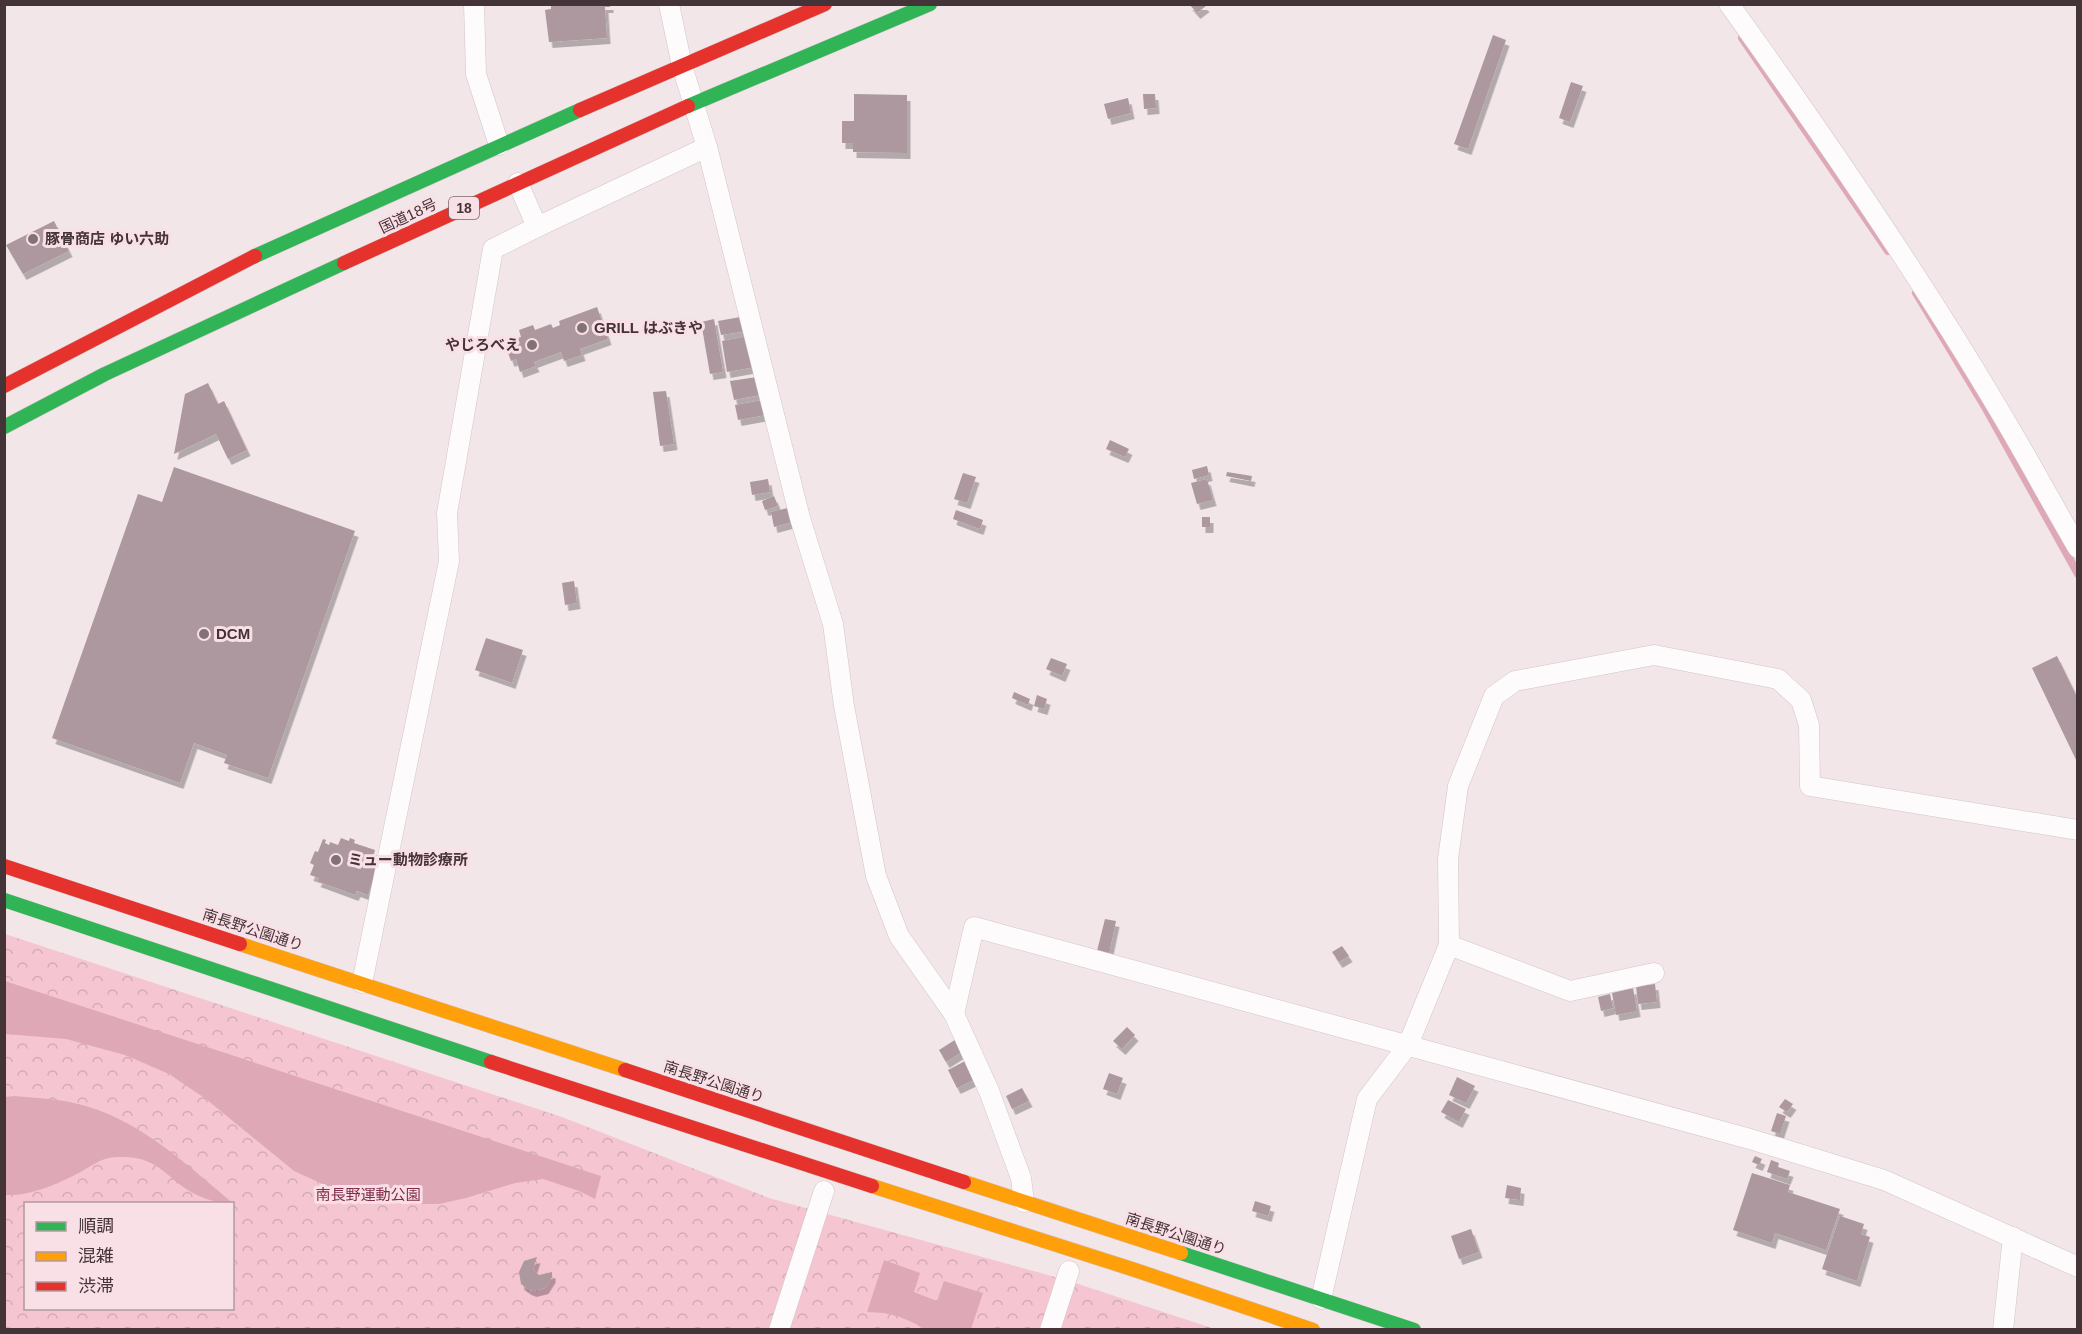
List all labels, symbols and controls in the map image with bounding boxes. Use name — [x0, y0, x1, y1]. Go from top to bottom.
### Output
street label: 国道18号 — [376, 195, 439, 236]
road number: 18 — [449, 197, 479, 219]
place label: 豚骨商店 ゆい六助 — [45, 230, 169, 247]
marker: 豚骨商店 ゆい六助 — [26, 232, 40, 246]
place label: GRILL はぶきや — [594, 319, 703, 336]
marker: GRILL はぶきや — [575, 321, 589, 335]
place label: やじろべえ — [445, 336, 520, 353]
marker: やじろべえ — [525, 338, 539, 352]
place label: DCM — [216, 625, 250, 642]
marker: DCM — [197, 627, 211, 641]
place label: ミュー動物診療所 — [348, 851, 468, 868]
marker: ミュー動物診療所 — [329, 853, 343, 867]
street label: 南長野公園通り — [201, 905, 306, 954]
street label: 南長野公園通り — [662, 1057, 767, 1106]
park label: 南長野運動公園 — [315, 1186, 421, 1203]
legend — [24, 1202, 234, 1310]
street label: 南長野公園通り — [1124, 1209, 1229, 1258]
text: 順調 — [78, 1216, 114, 1236]
text: 混雑 — [78, 1246, 114, 1266]
text: 渋滞 — [78, 1276, 114, 1296]

